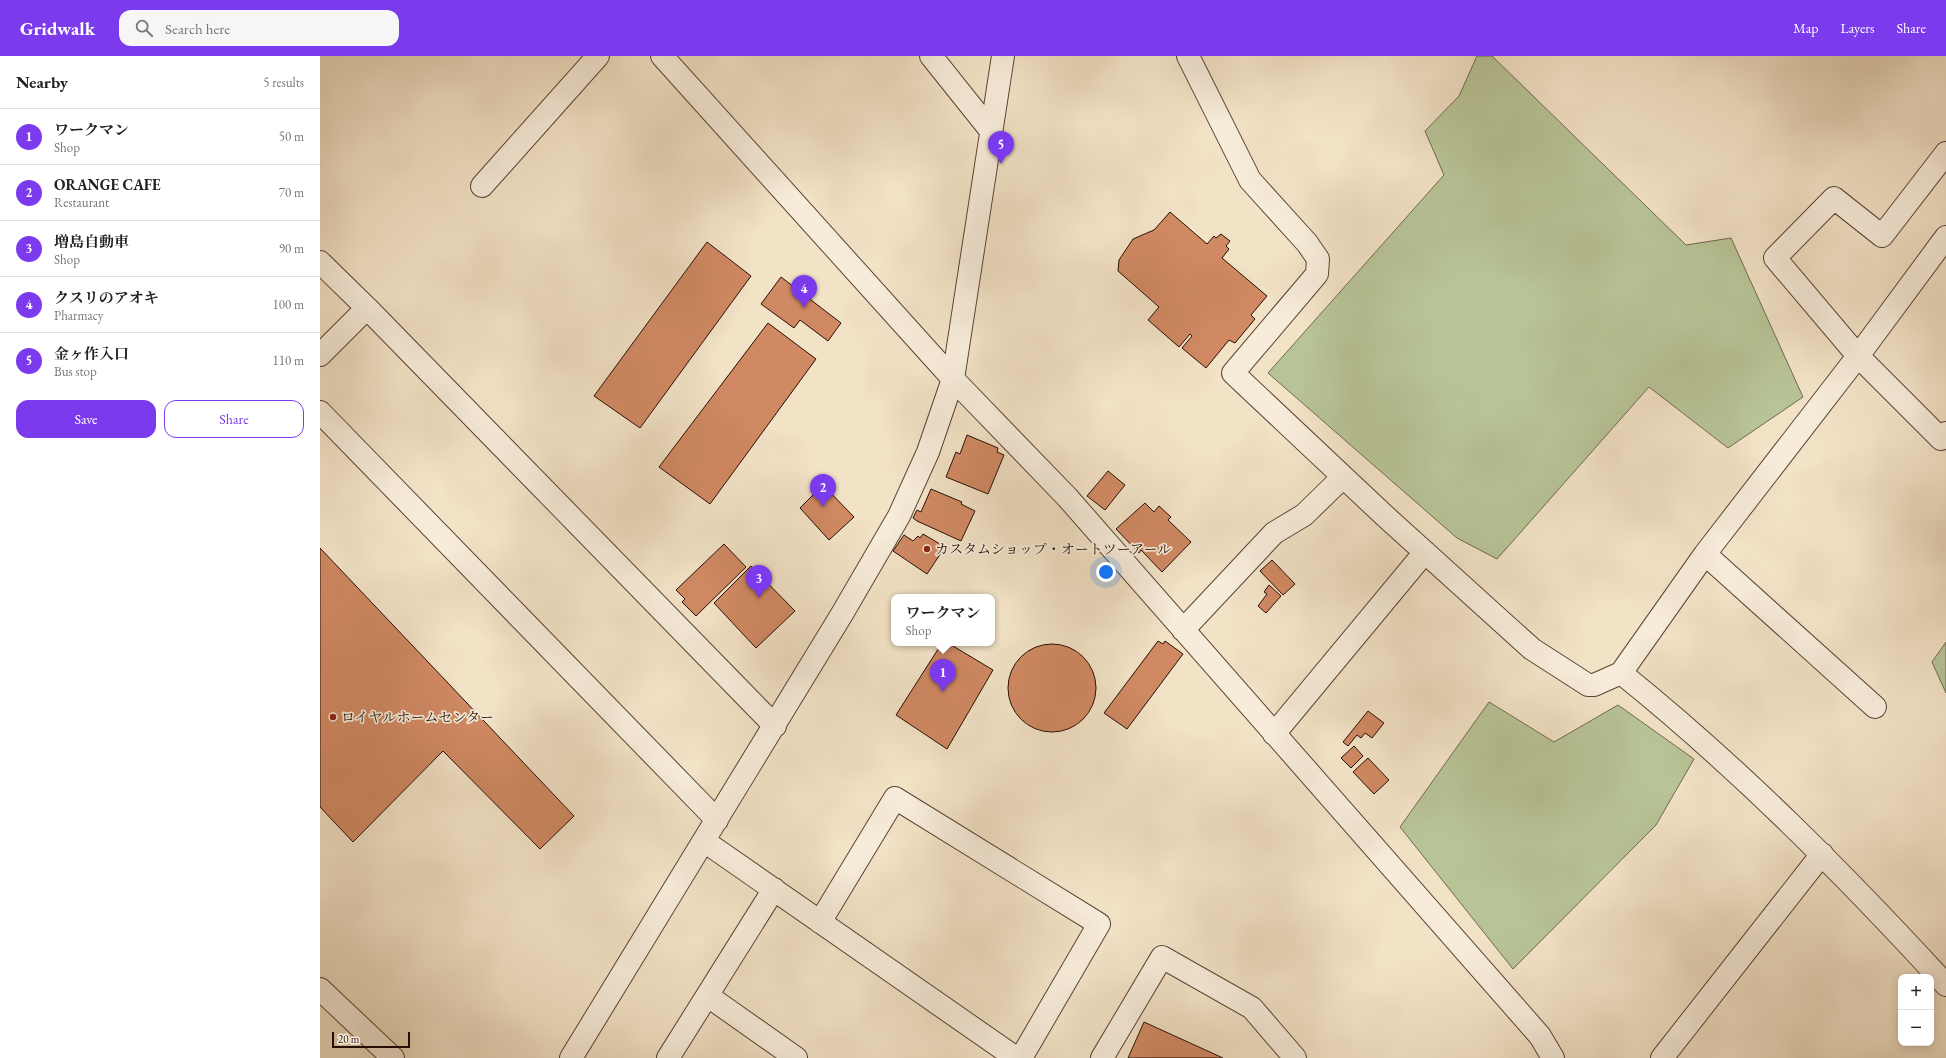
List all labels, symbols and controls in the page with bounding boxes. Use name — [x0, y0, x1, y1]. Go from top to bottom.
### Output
search box — [119, 10, 399, 46]
text: Gridwalk — [20, 16, 95, 41]
icon: search — [133, 17, 155, 39]
text: Search here — [165, 19, 230, 38]
text: Map — [1793, 19, 1818, 37]
text: Layers — [1840, 19, 1875, 37]
text: Share — [1897, 19, 1926, 37]
text: Nearby — [16, 71, 68, 93]
text: 5 results — [263, 74, 304, 91]
text: ワークマン — [54, 120, 129, 139]
text: 1 — [26, 128, 32, 145]
text: 50 m — [279, 128, 304, 145]
pin: 5 — [988, 131, 1014, 164]
text: Shop — [54, 139, 80, 156]
text: ORANGE CAFE — [54, 175, 161, 194]
text: 2 — [26, 184, 32, 201]
text: 70 m — [279, 184, 304, 201]
text: Restaurant — [54, 194, 109, 211]
text: 増島自動車 — [54, 232, 129, 251]
text: 3 — [26, 240, 32, 257]
text: 90 m — [279, 240, 304, 257]
text: Shop — [54, 251, 80, 268]
pin: 4 — [791, 275, 817, 308]
text: クスリのアオキ — [54, 288, 159, 307]
text: 4 — [26, 296, 32, 313]
text: 100 m — [273, 296, 304, 313]
text: Pharmacy — [54, 307, 103, 324]
text: 金ヶ作入口 — [54, 344, 129, 363]
text: 5 — [26, 352, 32, 369]
text: 110 m — [273, 352, 304, 369]
text: Bus stop — [54, 363, 97, 380]
button: Save — [16, 400, 156, 438]
button: Share — [164, 400, 304, 438]
pin: 2 — [810, 474, 836, 507]
place label: カスタムショップ・オートツーアール — [935, 540, 1171, 558]
marker: カスタムショップ・オートツーアール — [922, 544, 932, 554]
your location — [1096, 562, 1116, 582]
pin: 3 — [746, 565, 772, 598]
popup — [891, 594, 995, 646]
text: ワークマン — [905, 603, 981, 622]
text: Shop — [905, 622, 931, 639]
pin: 1 — [930, 659, 956, 692]
place label: ロイヤルホームセンター — [341, 708, 494, 726]
marker: ロイヤルホームセンター — [328, 712, 338, 722]
map controls — [1898, 974, 1934, 1046]
button: + — [1898, 974, 1934, 1010]
button: − — [1898, 1010, 1934, 1046]
scale bar — [332, 1030, 410, 1049]
text: 20 m — [338, 1032, 359, 1046]

